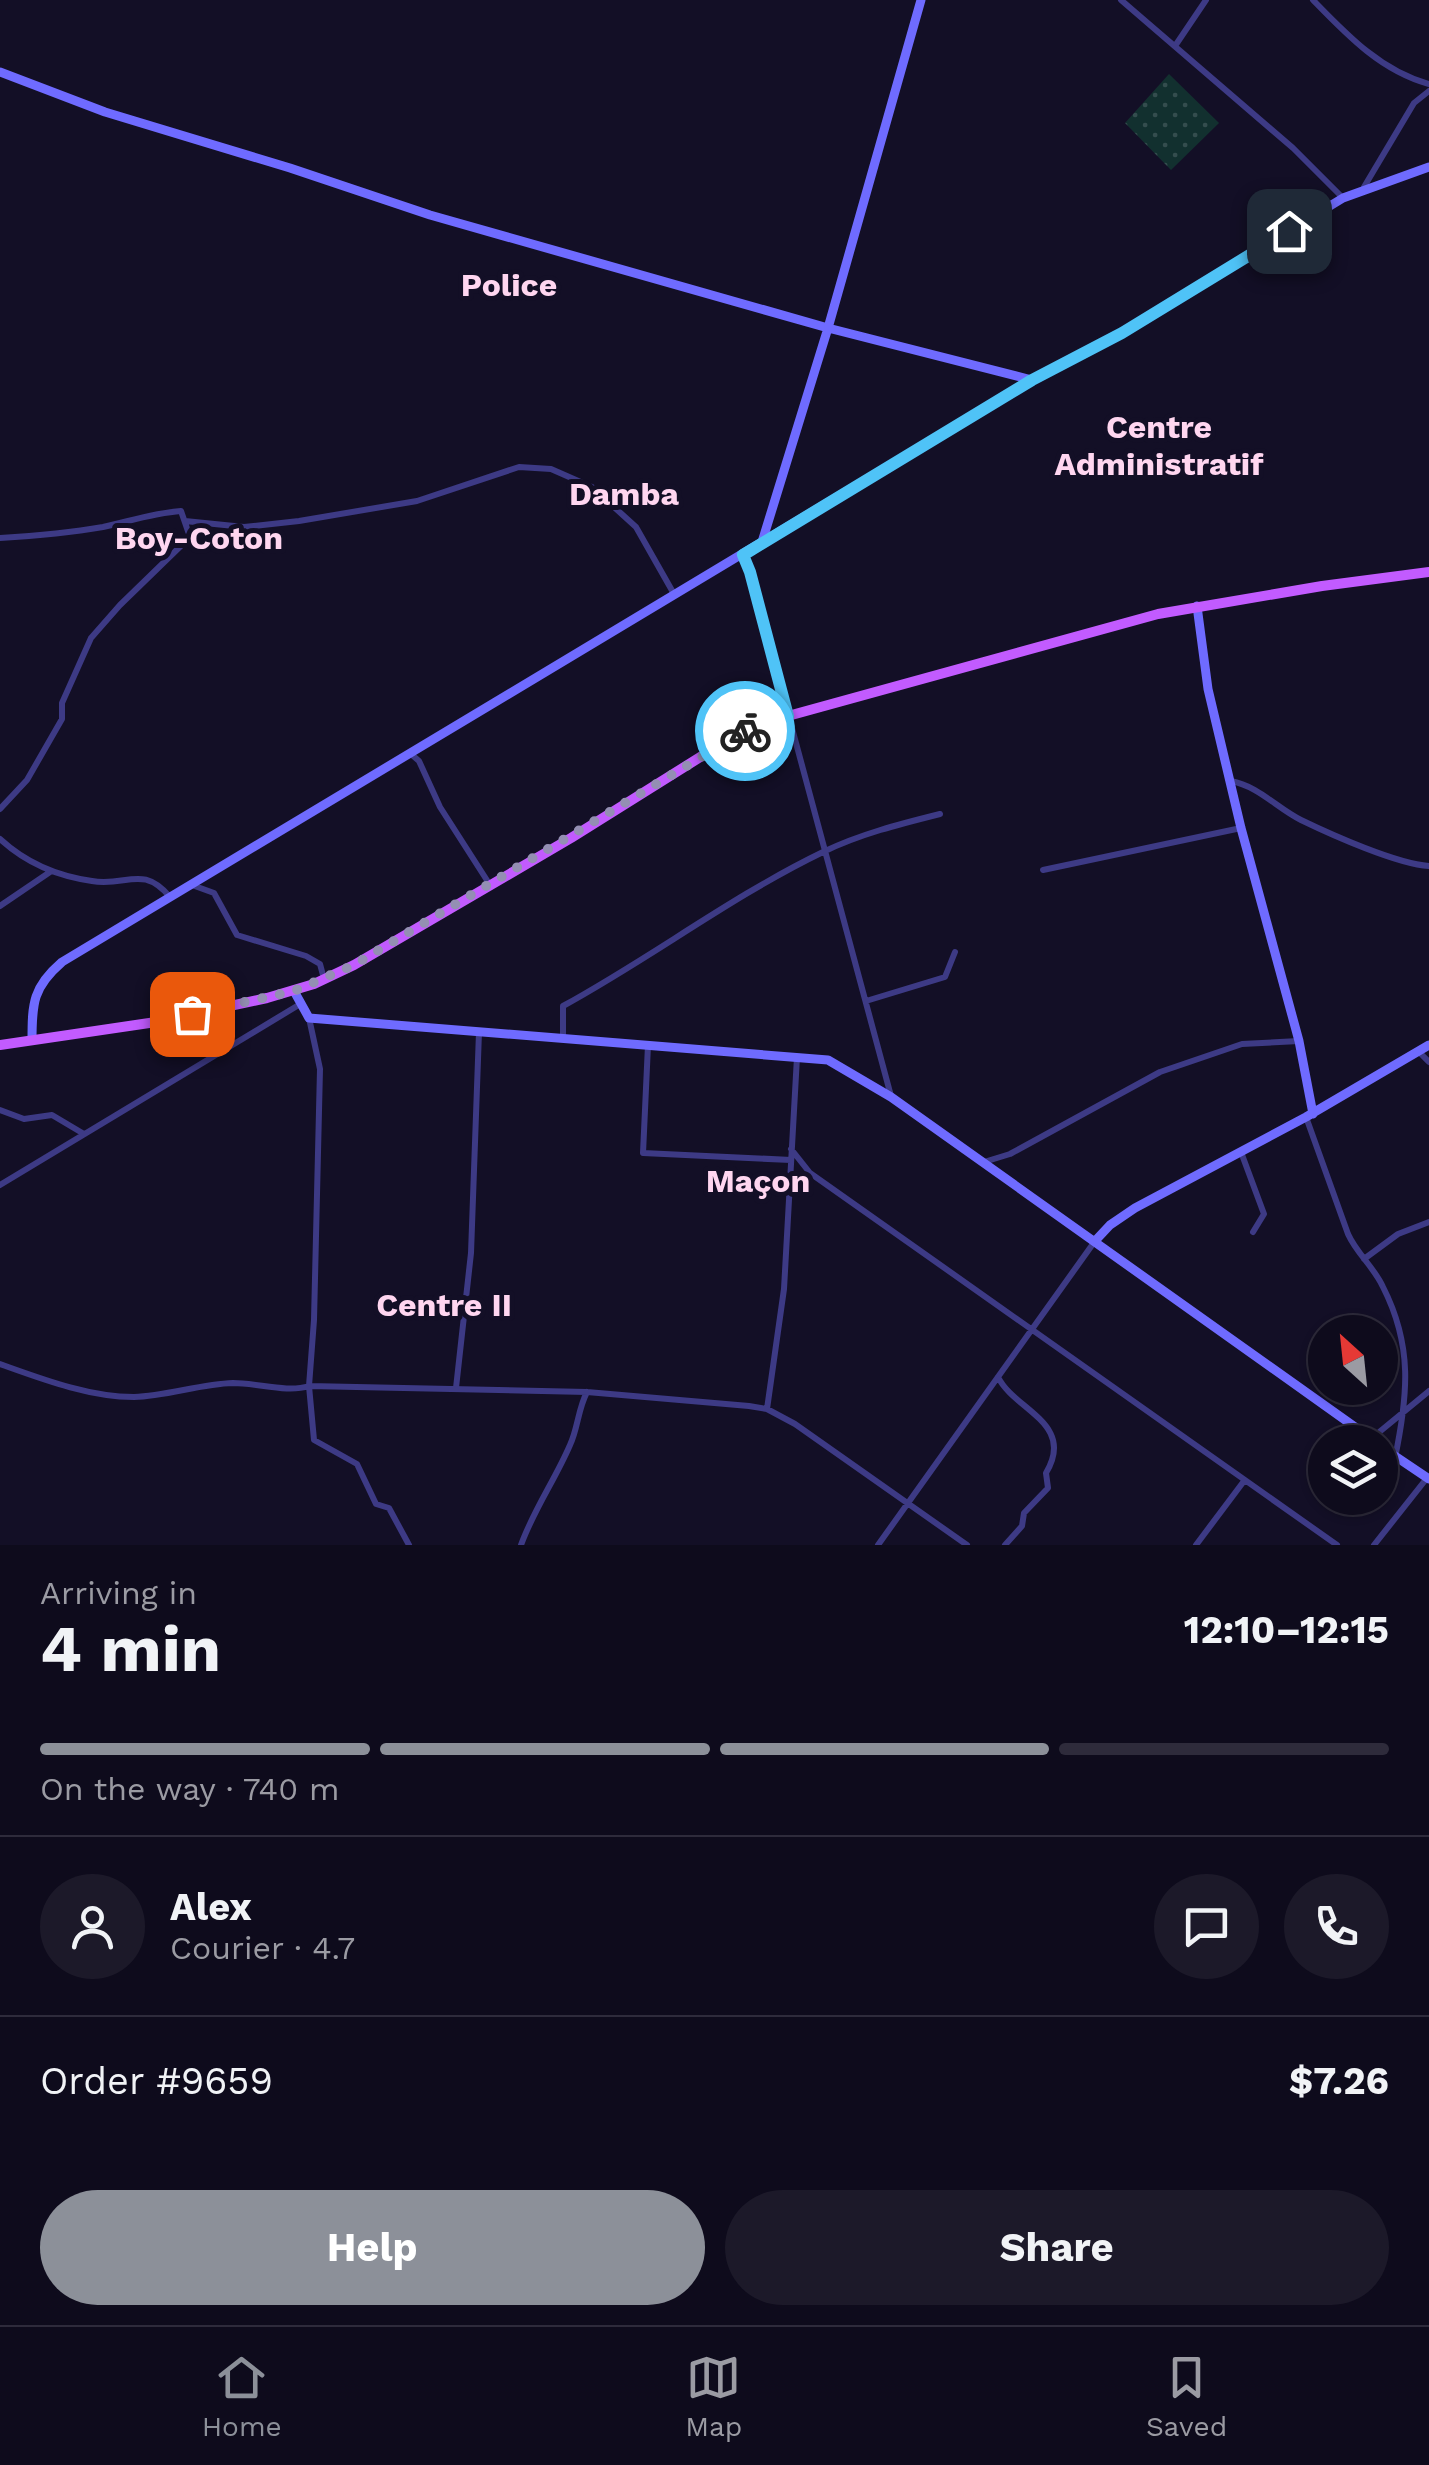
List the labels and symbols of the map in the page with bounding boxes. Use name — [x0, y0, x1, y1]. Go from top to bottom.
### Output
pin — [1247, 189, 1332, 274]
district label: Police — [461, 266, 557, 304]
district label: Centre Administratif — [1055, 408, 1264, 483]
district label: Damba — [569, 475, 679, 513]
district label: Boy-Coton — [115, 519, 283, 557]
courier — [695, 681, 795, 781]
pin — [150, 972, 235, 1057]
district label: Maçon — [706, 1162, 810, 1200]
district label: Centre II — [376, 1286, 512, 1324]
north arrow — [1308, 1315, 1398, 1405]

